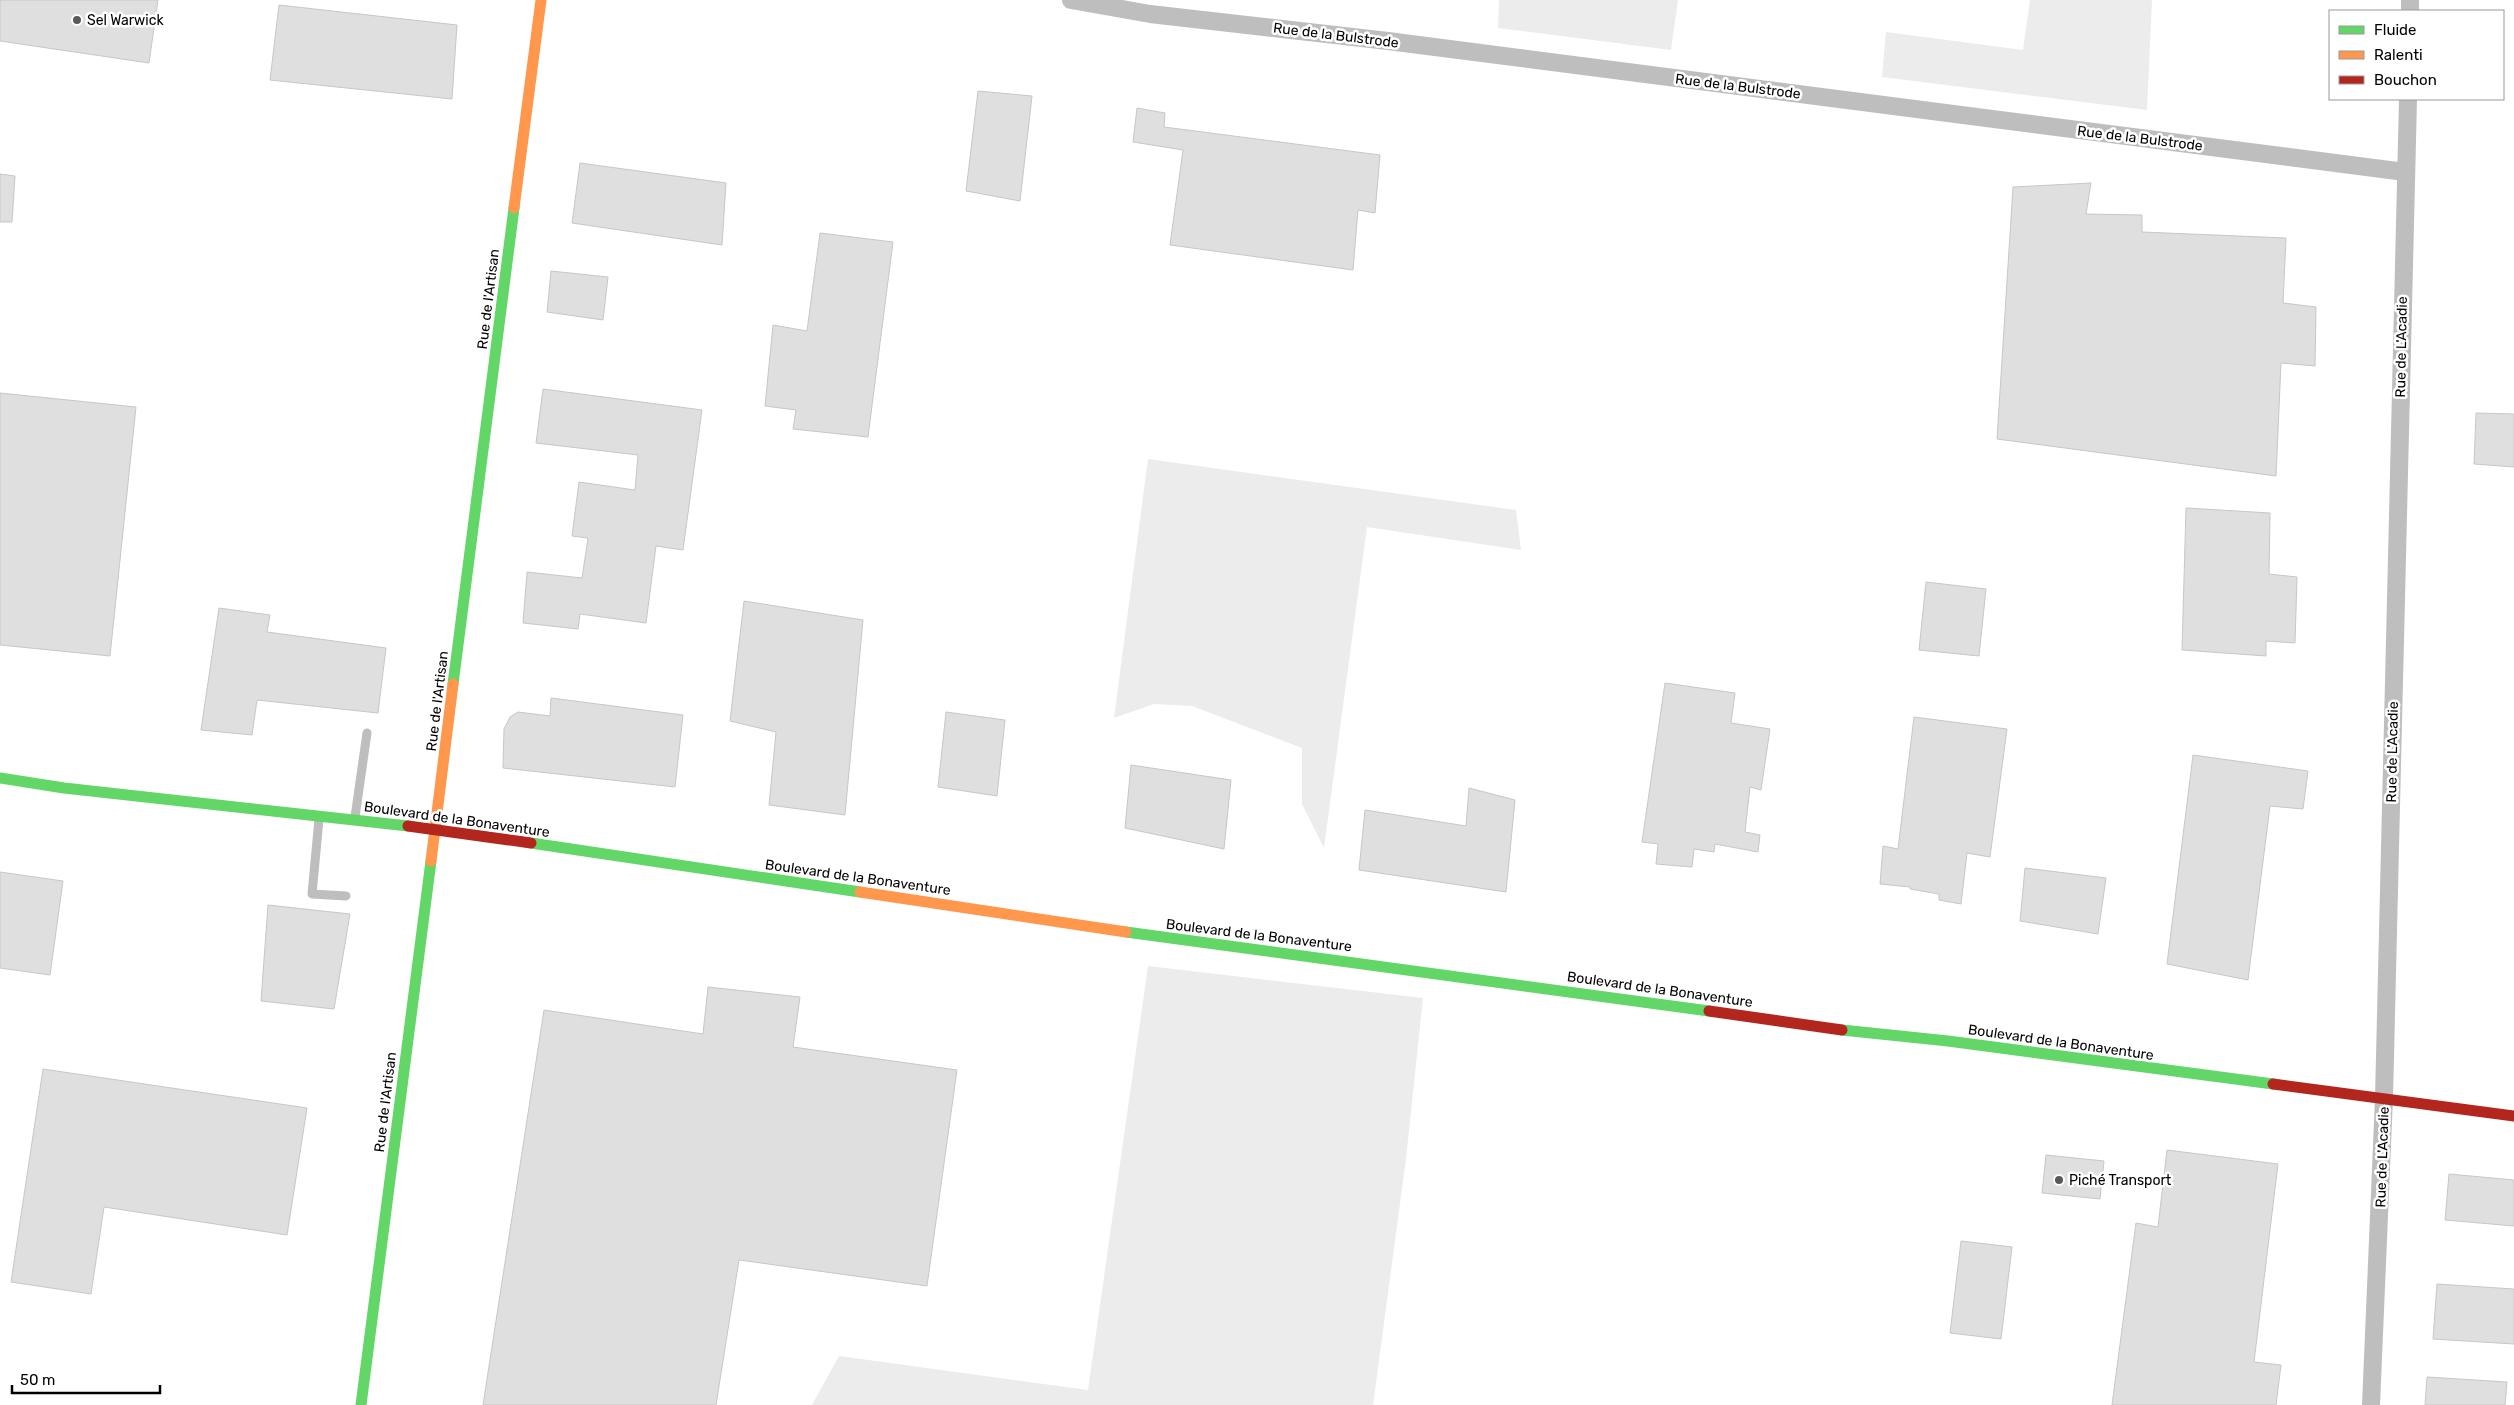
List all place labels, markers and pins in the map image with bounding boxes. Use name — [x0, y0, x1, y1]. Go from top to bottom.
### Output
place label: Sel Warwick — [87, 12, 164, 29]
marker: Sel Warwick — [71, 14, 83, 26]
place label: Piché Transport — [2069, 1172, 2172, 1189]
marker: Piché Transport — [2053, 1174, 2065, 1186]

